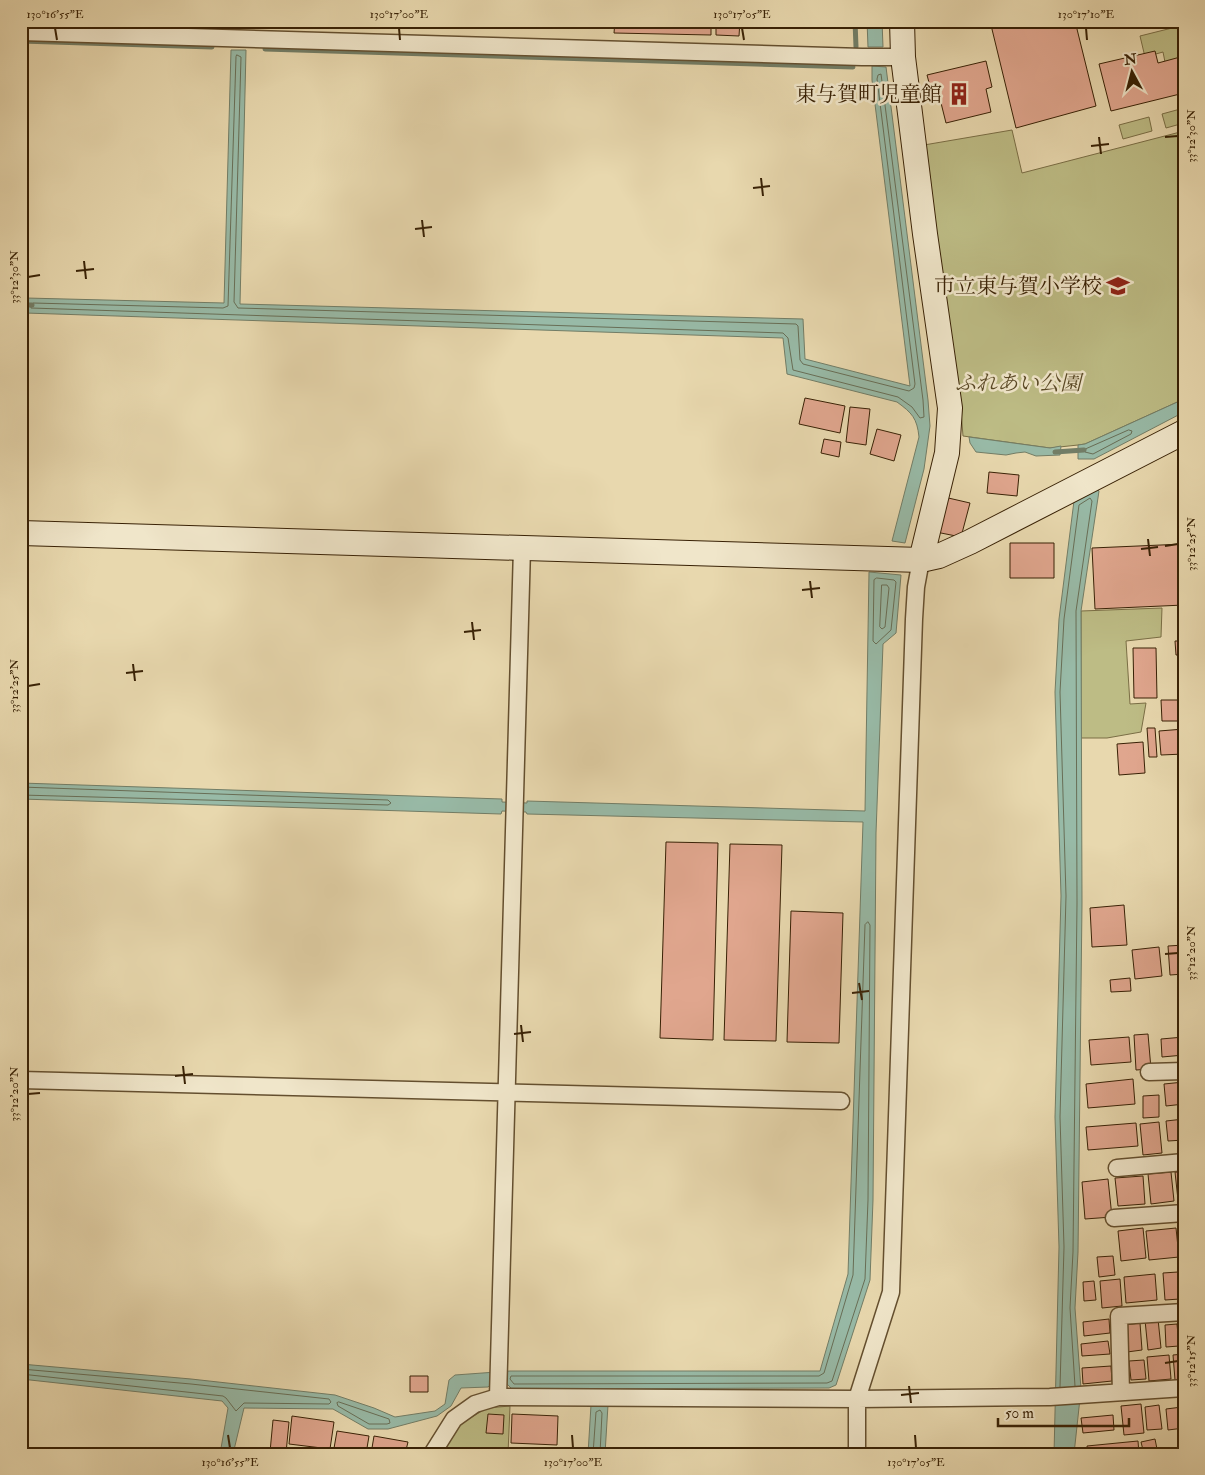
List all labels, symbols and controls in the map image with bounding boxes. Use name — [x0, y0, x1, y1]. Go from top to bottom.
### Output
text: 130°16'55"E — [26, 7, 84, 22]
text: 130°17'00"E — [370, 7, 429, 22]
text: 130°17'05"E — [713, 7, 771, 22]
text: 130°17'10"E — [1058, 7, 1115, 22]
north arrow — [1108, 48, 1158, 98]
text: N — [1122, 50, 1138, 69]
place label: 東与賀町児童館 — [795, 81, 942, 108]
building icon: 東与賀町児童館 — [946, 81, 972, 107]
text: 33°12'30"N — [1184, 109, 1199, 163]
text: 33°12'30"N — [7, 250, 22, 304]
place label: 市立東与賀小学校 — [934, 273, 1102, 300]
school or university icon: 市立東与賀小学校 — [1105, 273, 1131, 299]
park label: ふれあい公園 — [955, 370, 1084, 397]
text: 33°12'25"N — [1184, 517, 1199, 571]
text: 33°12'25"N — [7, 659, 22, 713]
text: 33°12'20"N — [1184, 925, 1199, 981]
text: 33°12'20"N — [7, 1066, 22, 1122]
text: 33°12'15"N — [1184, 1335, 1199, 1387]
scale bar — [998, 1395, 1129, 1427]
text: 50 m — [1005, 1404, 1034, 1423]
text: 130°16'55"E — [201, 1455, 259, 1470]
text: 130°17'00"E — [544, 1455, 603, 1470]
text: 130°17'05"E — [887, 1455, 945, 1470]

